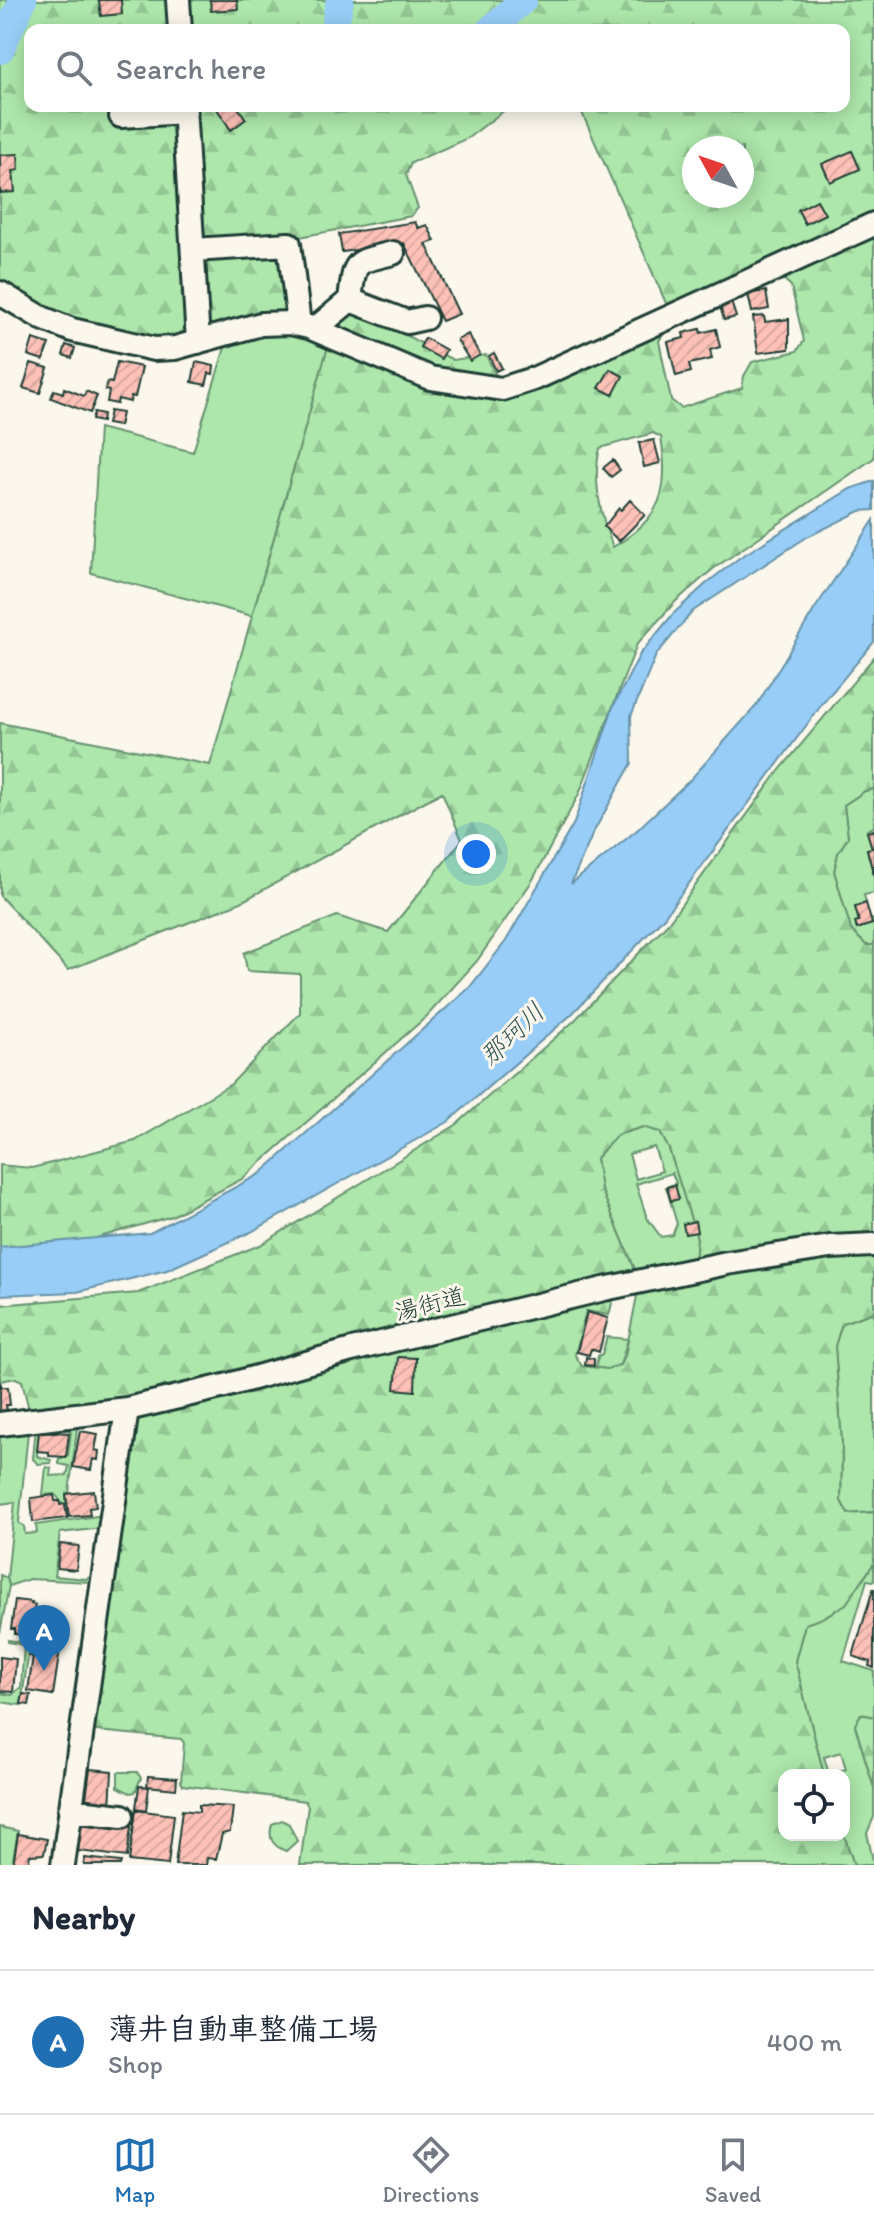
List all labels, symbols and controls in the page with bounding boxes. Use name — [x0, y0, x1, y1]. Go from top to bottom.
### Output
search box — [24, 24, 850, 112]
icon: search — [52, 46, 96, 90]
text: Search here — [116, 50, 266, 87]
north arrow — [682, 136, 754, 208]
your location — [456, 834, 496, 874]
water label: 那珂川 — [473, 995, 551, 1073]
street label: 湯街道 — [391, 1281, 468, 1326]
pin: A — [18, 1605, 70, 1671]
map controls — [778, 1769, 850, 1841]
button: locate — [778, 1769, 850, 1841]
text: Nearby — [32, 1897, 135, 1938]
text: 薄井自動車整備工場 — [108, 2010, 378, 2047]
text: A — [50, 2026, 66, 2058]
text: 400 m — [767, 2026, 842, 2058]
text: Shop — [108, 2048, 163, 2080]
tab: Map — [113, 2133, 157, 2208]
tab: Directions — [383, 2133, 479, 2208]
tab: Saved — [705, 2133, 761, 2208]

